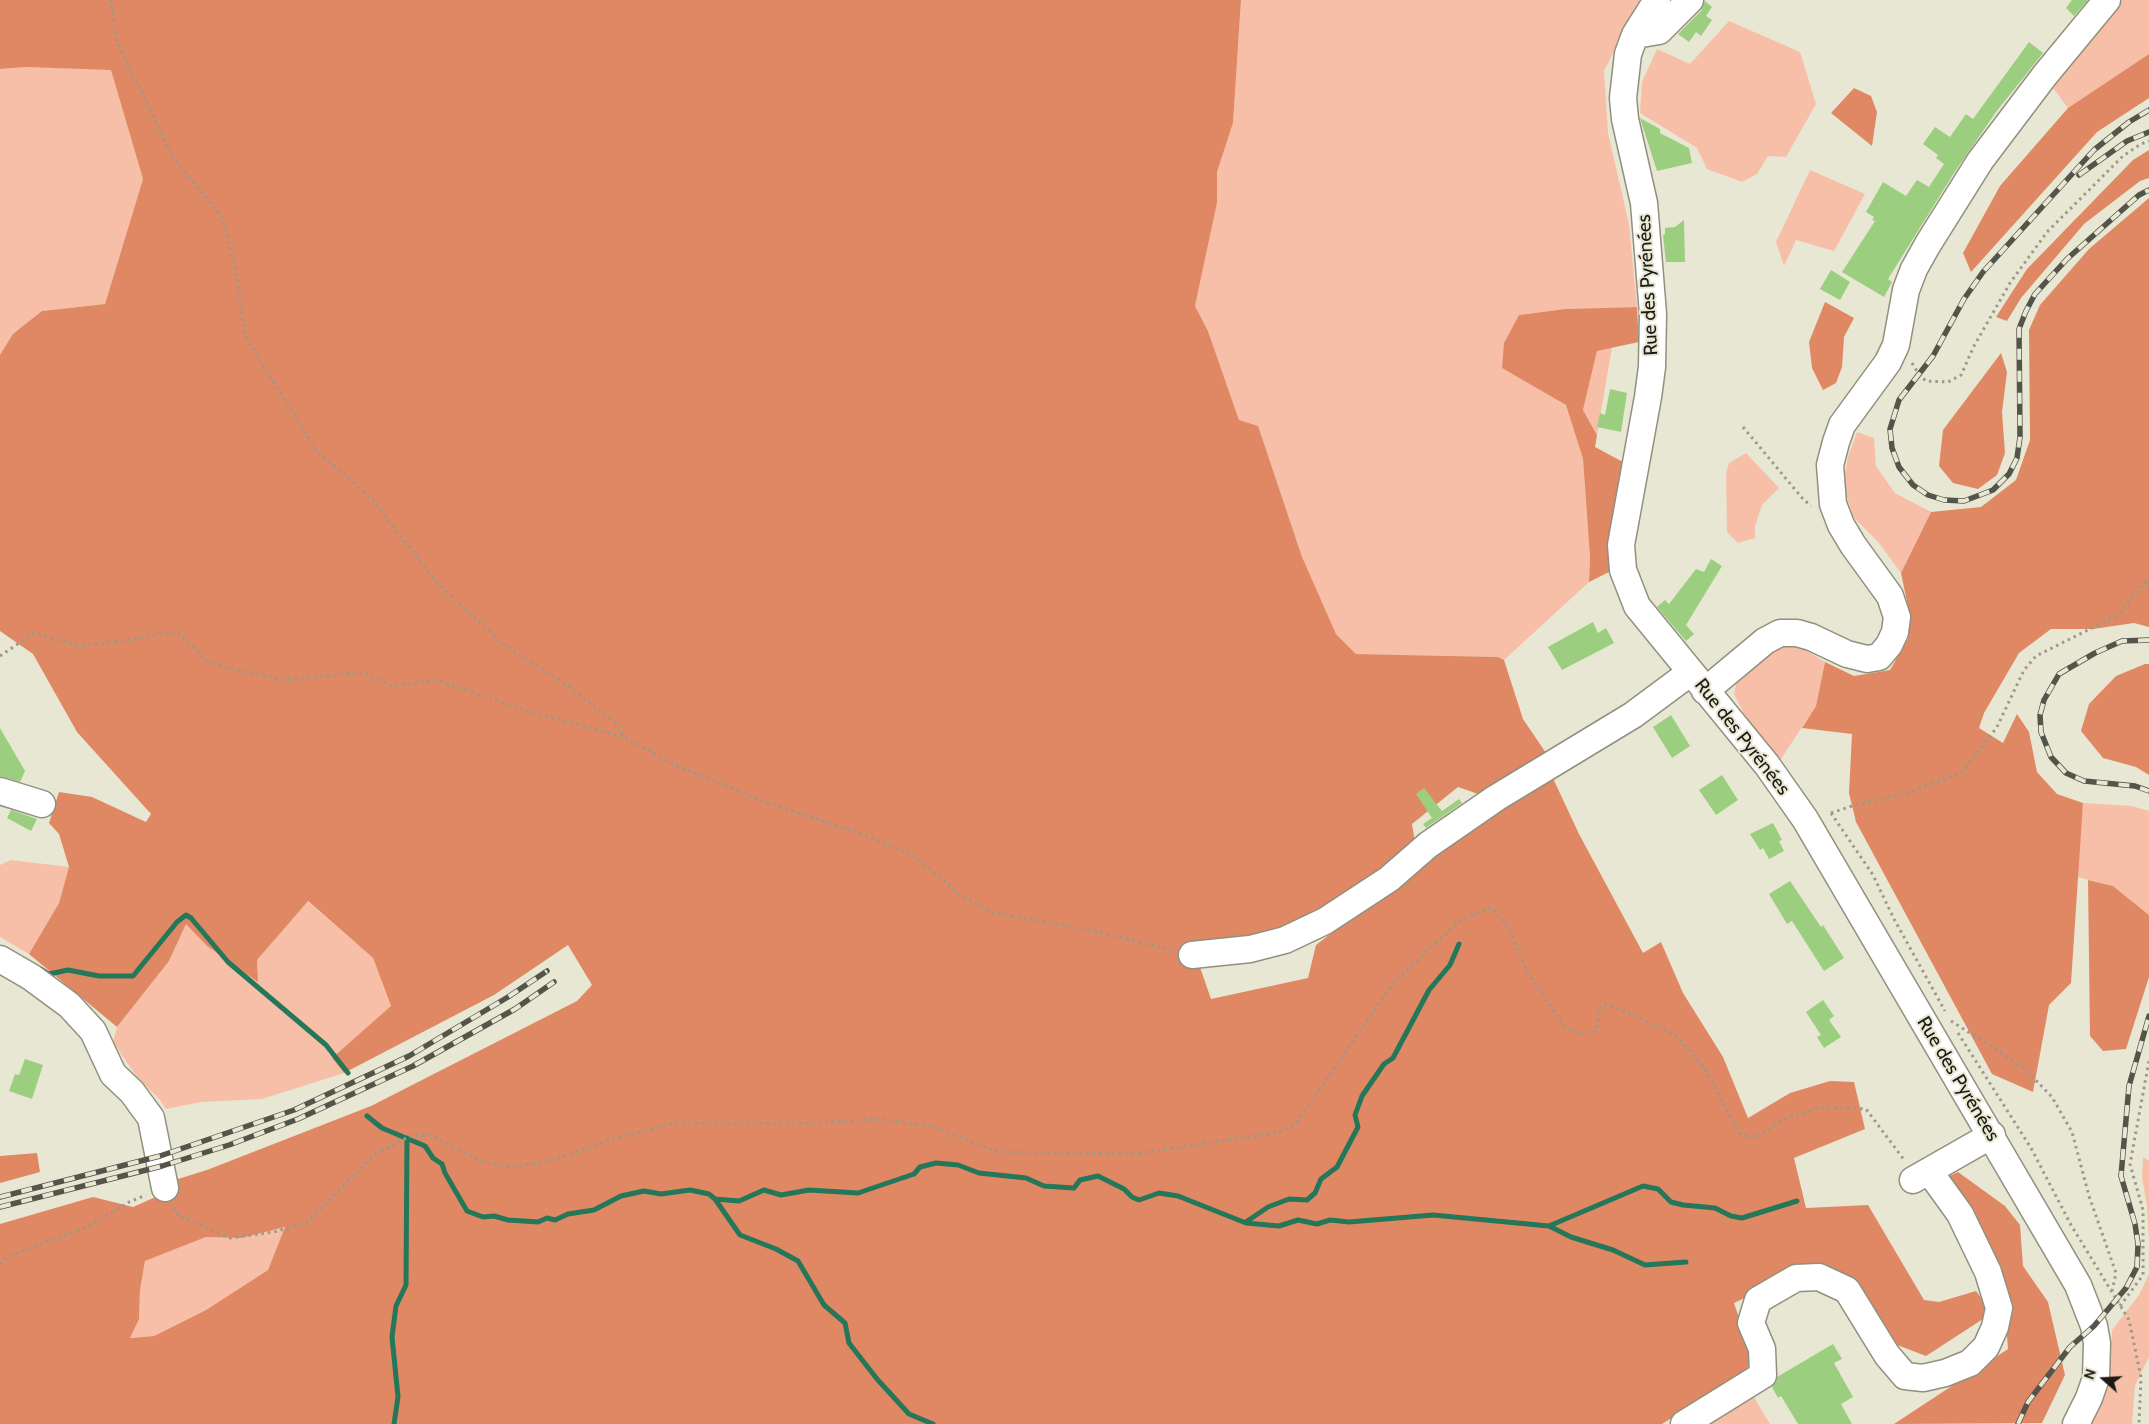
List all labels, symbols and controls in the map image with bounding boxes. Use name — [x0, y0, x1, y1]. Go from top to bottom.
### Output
street label: Rue des Pyrénées — [1633, 214, 1663, 356]
street label: Rue des Pyrénées — [1689, 674, 1795, 800]
street label: Rue des Pyrénées — [1912, 1012, 2004, 1146]
north arrow — [2079, 1354, 2129, 1404]
text: N — [2080, 1367, 2100, 1382]

